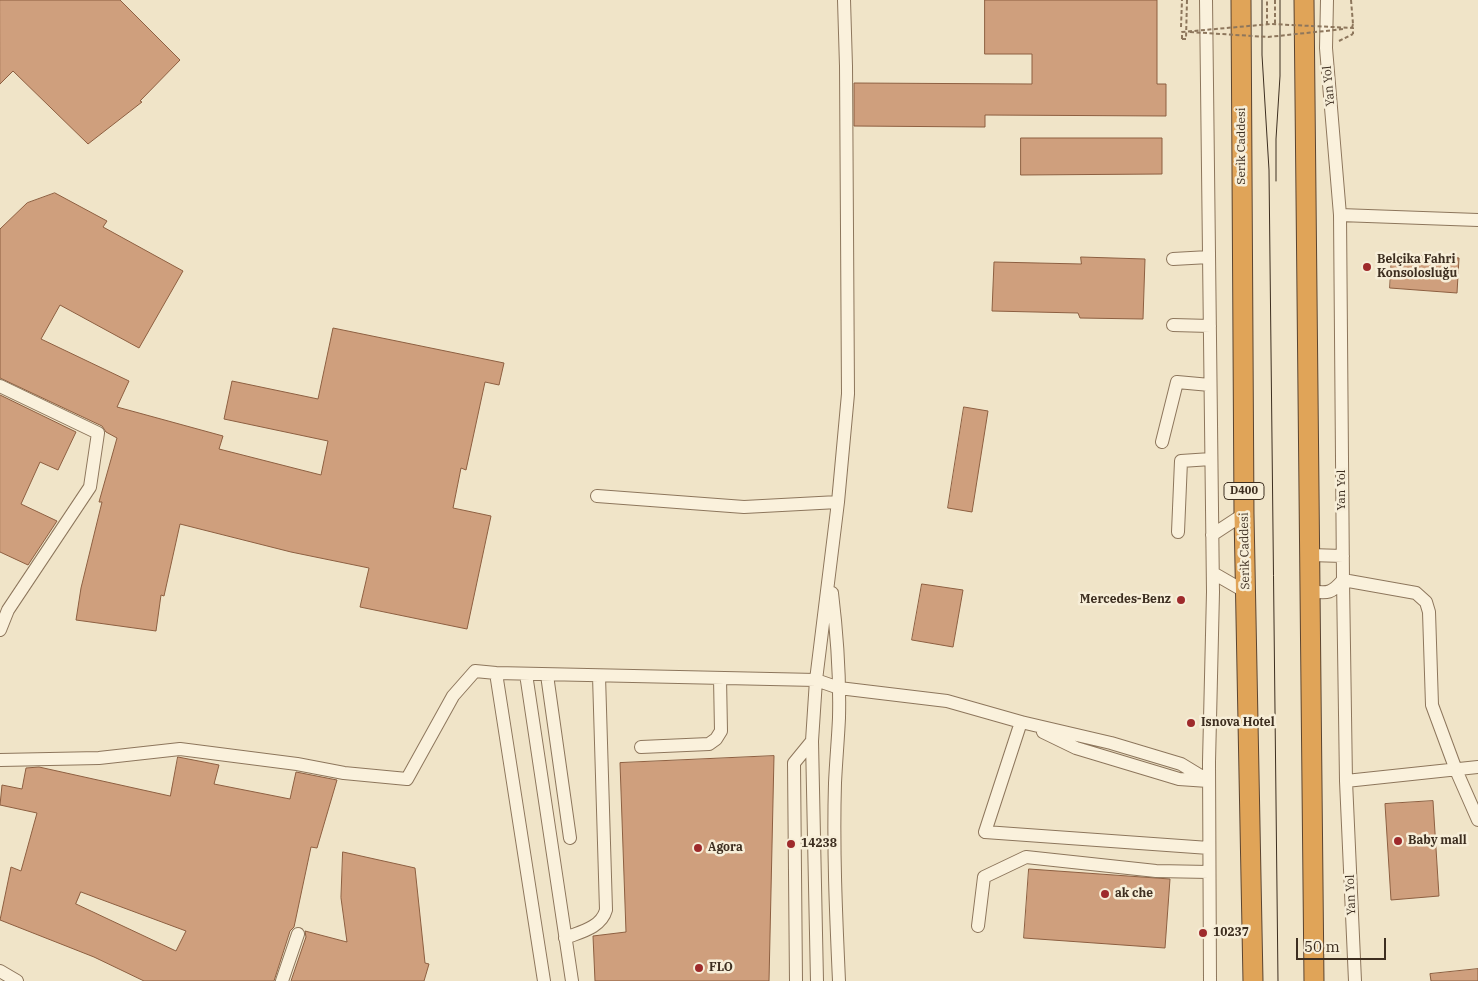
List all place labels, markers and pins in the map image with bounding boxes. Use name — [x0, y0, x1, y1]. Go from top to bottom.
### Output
place label: Belçika Fahri Konsolosluğu — [1377, 253, 1457, 281]
marker: Belçika Fahri Konsolosluğu — [1361, 261, 1373, 273]
place label: Mercedes-Benz — [1080, 593, 1171, 607]
marker: Mercedes-Benz — [1175, 594, 1187, 606]
place label: Isnova Hotel — [1201, 716, 1275, 730]
marker: Isnova Hotel — [1185, 717, 1197, 729]
place label: Baby mall — [1408, 834, 1467, 848]
marker: Baby mall — [1392, 835, 1404, 847]
place label: 14238 — [801, 837, 837, 851]
marker: 14238 — [785, 838, 797, 850]
place label: Agora — [708, 841, 743, 855]
marker: Agora — [692, 842, 704, 854]
place label: ak che — [1115, 887, 1153, 901]
marker: ak che — [1099, 888, 1111, 900]
place label: 10237 — [1213, 926, 1249, 940]
marker: 10237 — [1197, 927, 1209, 939]
place label: FLO — [709, 961, 733, 975]
marker: FLO — [693, 962, 705, 974]

